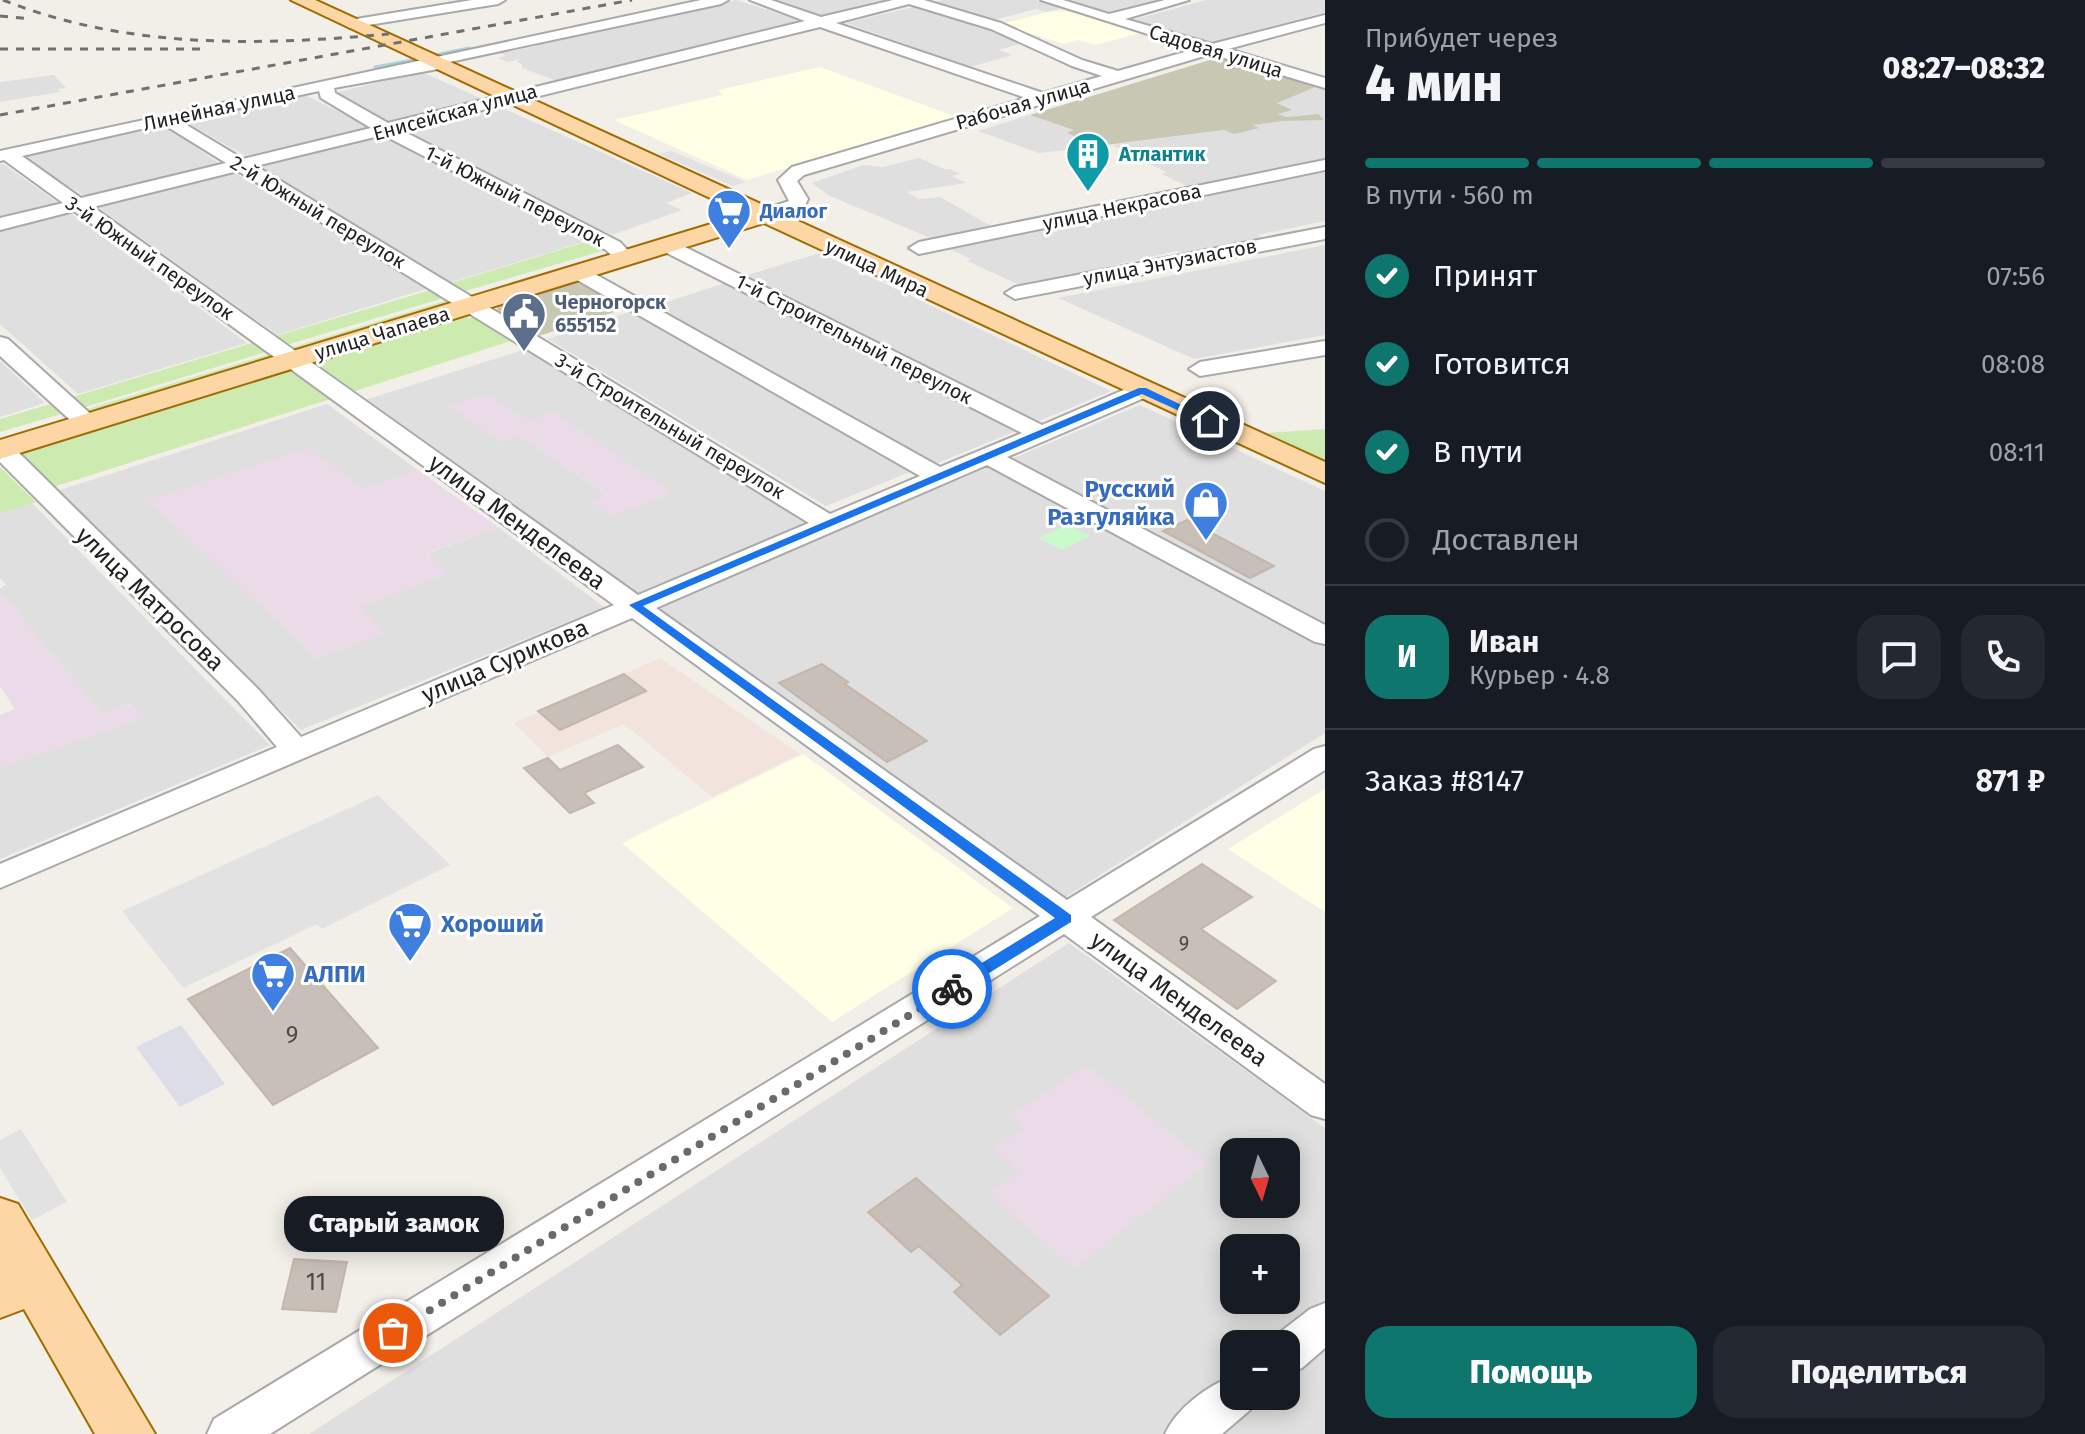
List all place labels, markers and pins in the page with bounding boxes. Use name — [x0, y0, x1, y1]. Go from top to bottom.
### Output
building icon: Атлантик — [1064, 130, 1112, 193]
place label: Атлантик — [1118, 142, 1206, 166]
supermarket icon: Диалог — [705, 187, 753, 250]
place label: Диалог — [759, 199, 827, 223]
public building icon: Черногорск 655152 — [500, 290, 548, 353]
place label: Черногорск 655152 — [555, 290, 667, 337]
pin — [1176, 387, 1244, 455]
place label: Русский Разгуляйка — [1047, 475, 1175, 531]
shop icon: Русский Разгуляйка — [1182, 479, 1230, 542]
supermarket icon: Хороший — [386, 900, 434, 963]
place label: Хороший — [440, 910, 544, 938]
supermarket icon: АЛПИ — [249, 950, 297, 1013]
place label: АЛПИ — [303, 960, 366, 988]
callout: Старый замок — [283, 1197, 503, 1253]
pin — [359, 1299, 427, 1367]

